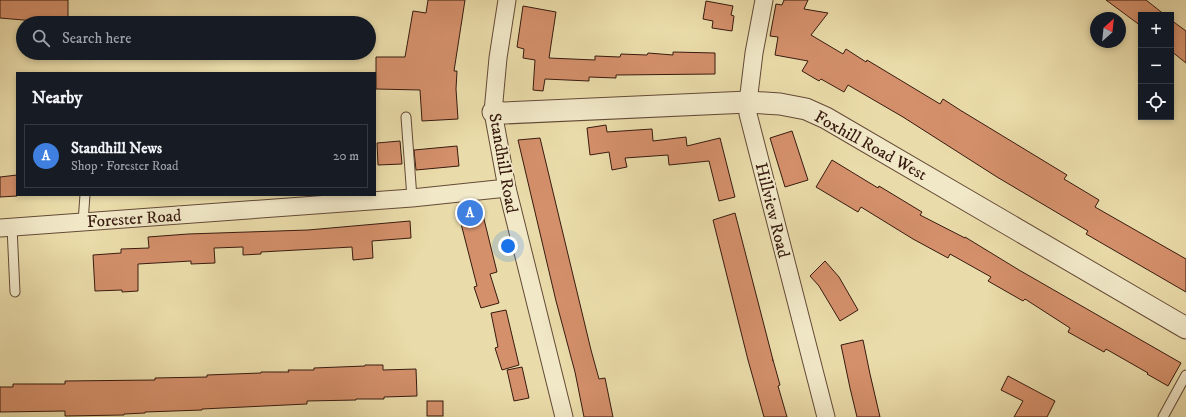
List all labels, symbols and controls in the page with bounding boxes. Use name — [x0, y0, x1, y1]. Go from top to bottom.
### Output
north arrow — [1090, 12, 1126, 48]
map controls — [1138, 12, 1174, 120]
button: + — [1138, 12, 1174, 48]
search box — [16, 16, 376, 60]
icon: search — [30, 27, 52, 49]
text: Search here — [62, 29, 131, 48]
button: − — [1138, 48, 1174, 84]
button: locate — [1138, 84, 1174, 120]
text: Nearby — [32, 87, 82, 109]
street label: Foxhill Road West — [810, 106, 931, 186]
street label: Standhill Road — [483, 111, 523, 215]
text: Standhill News — [71, 139, 162, 158]
text: A — [42, 148, 50, 164]
text: 20 m — [333, 148, 359, 164]
text: Shop · Forester Road — [71, 158, 179, 174]
street label: Hillview Road — [750, 160, 795, 261]
pin: A — [457, 198, 483, 228]
street label: Forester Road — [86, 205, 183, 233]
your location — [498, 236, 518, 256]

